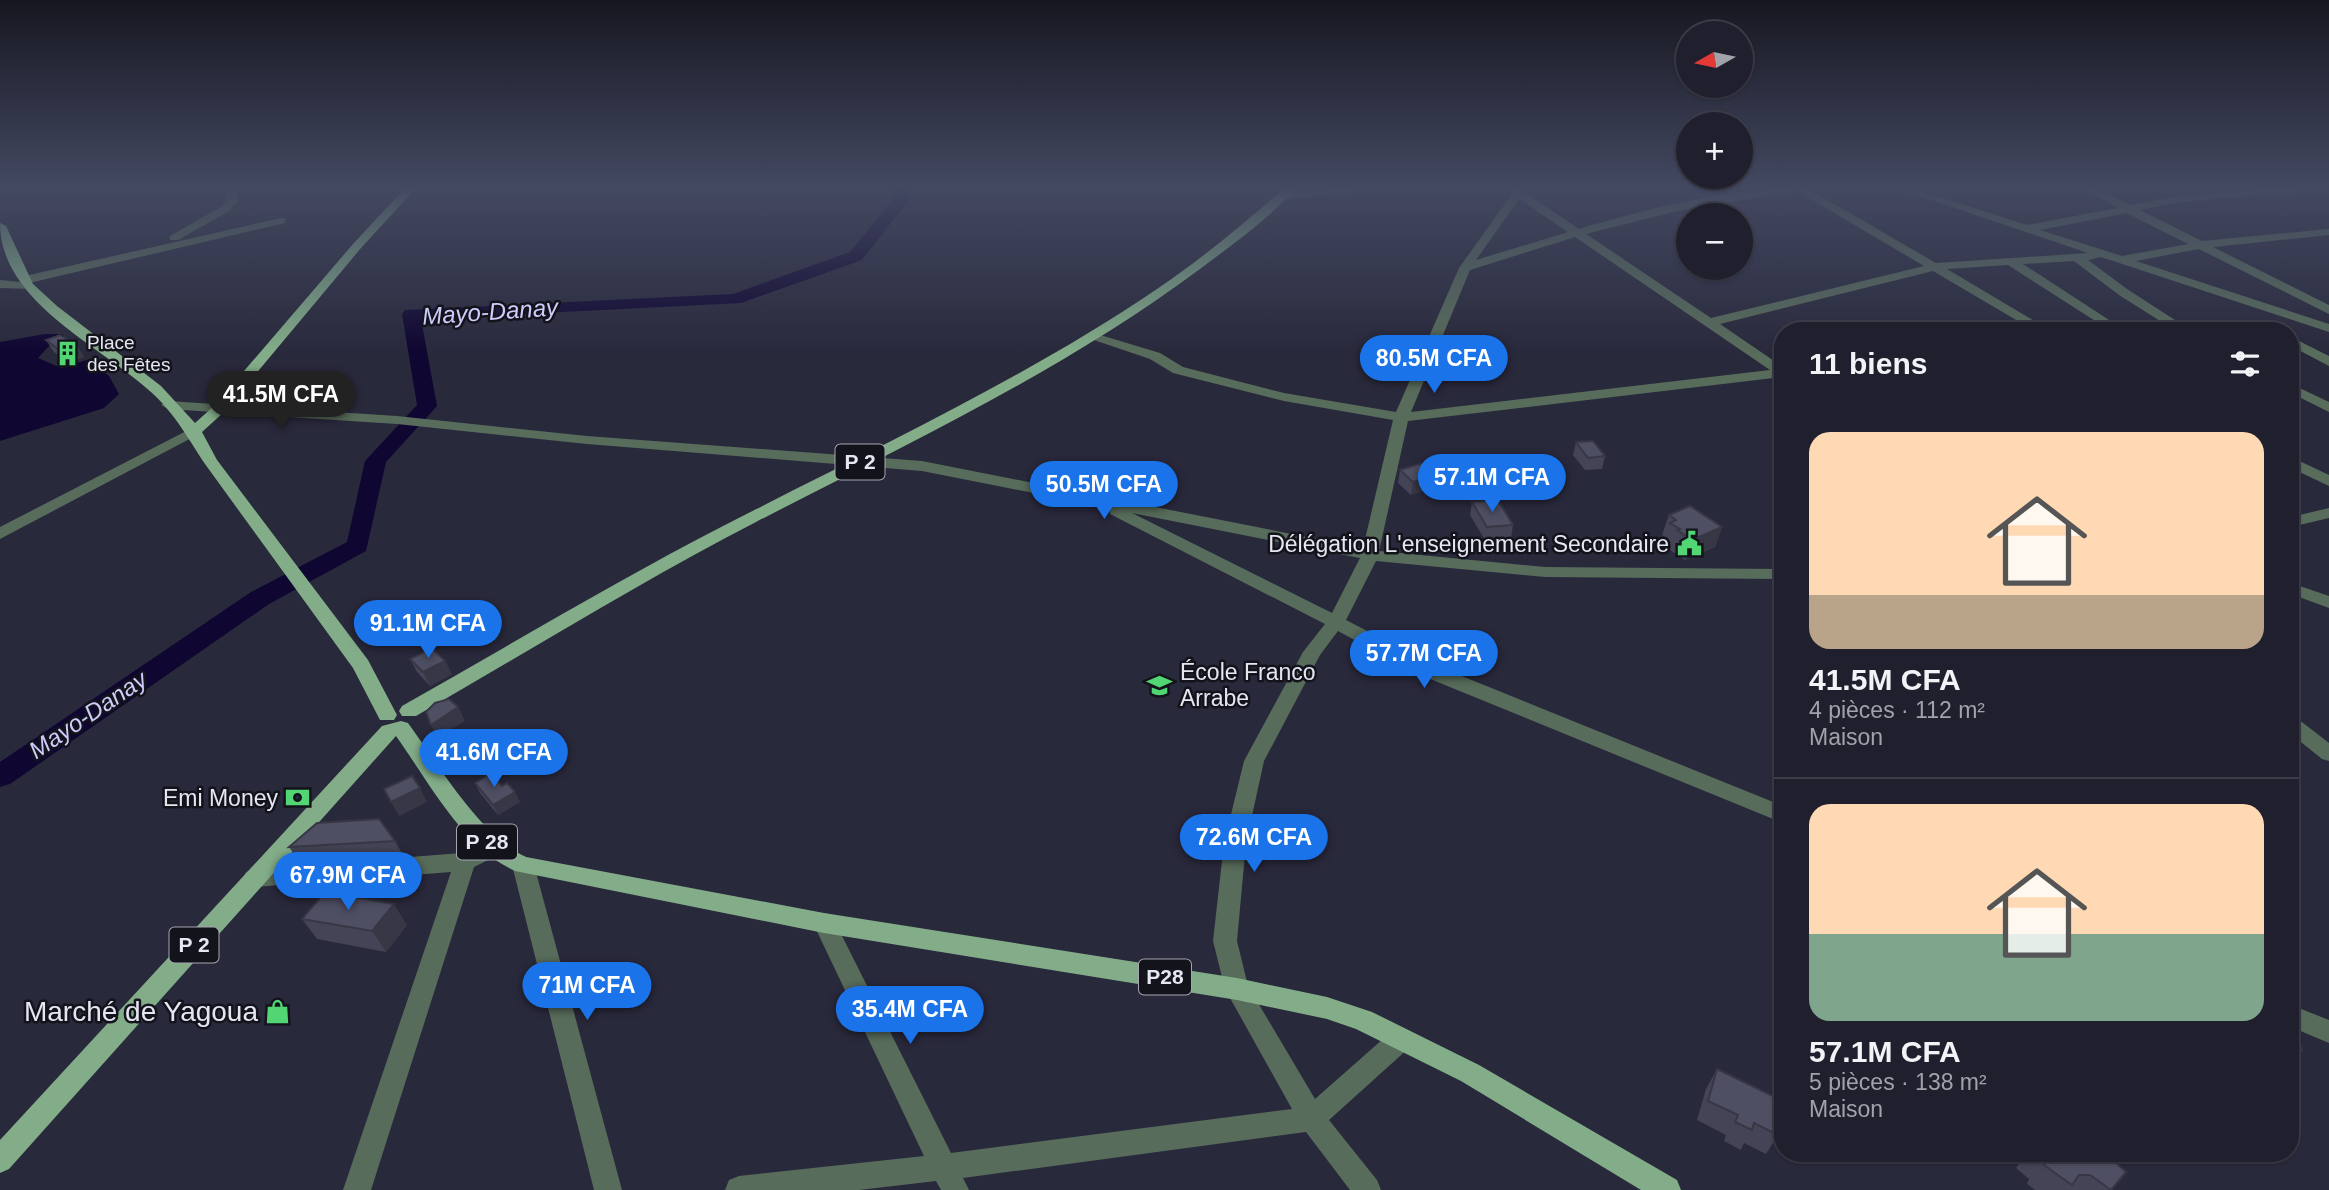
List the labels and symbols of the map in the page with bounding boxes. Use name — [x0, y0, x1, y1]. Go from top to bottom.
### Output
north arrow — [1676, 21, 1754, 98]
water label: Mayo-Danay — [421, 293, 561, 330]
place label: Place des Fêtes — [87, 332, 170, 375]
pin: 80.5M CFA — [1354, 336, 1514, 395]
building icon: Place des Fêtes — [53, 339, 81, 367]
pin: 41.5M CFA — [201, 372, 361, 431]
road number: P 2 — [836, 444, 884, 480]
pin: 57.1M CFA — [1412, 454, 1572, 514]
pin: 50.5M CFA — [1024, 462, 1184, 521]
public building icon: Délégation L'enseignement Secondaire — [1675, 530, 1703, 558]
place label: Délégation L'enseignement Secondaire — [1268, 531, 1669, 557]
pin: 91.1M CFA — [348, 600, 508, 660]
pin: 57.7M CFA — [1344, 630, 1504, 690]
place label: École Franco Arrabe — [1180, 659, 1316, 711]
water label: Mayo-Danay — [24, 664, 153, 764]
school or university icon: École Franco Arrabe — [1146, 671, 1174, 699]
pin: 41.6M CFA — [414, 730, 574, 789]
bank icon: Emi Money — [284, 784, 312, 812]
place label: Emi Money — [163, 785, 278, 811]
pin: 72.6M CFA — [1174, 814, 1334, 874]
road number: P 28 — [457, 824, 517, 860]
pin: 67.9M CFA — [268, 852, 428, 912]
road number: P 2 — [170, 928, 218, 962]
road number: P28 — [1139, 960, 1191, 995]
pin: 71M CFA — [522, 962, 652, 1022]
pin: 35.4M CFA — [830, 986, 990, 1046]
place label: Marché de Yagoua — [24, 996, 258, 1027]
shop icon: Marché de Yagoua — [264, 997, 292, 1025]

